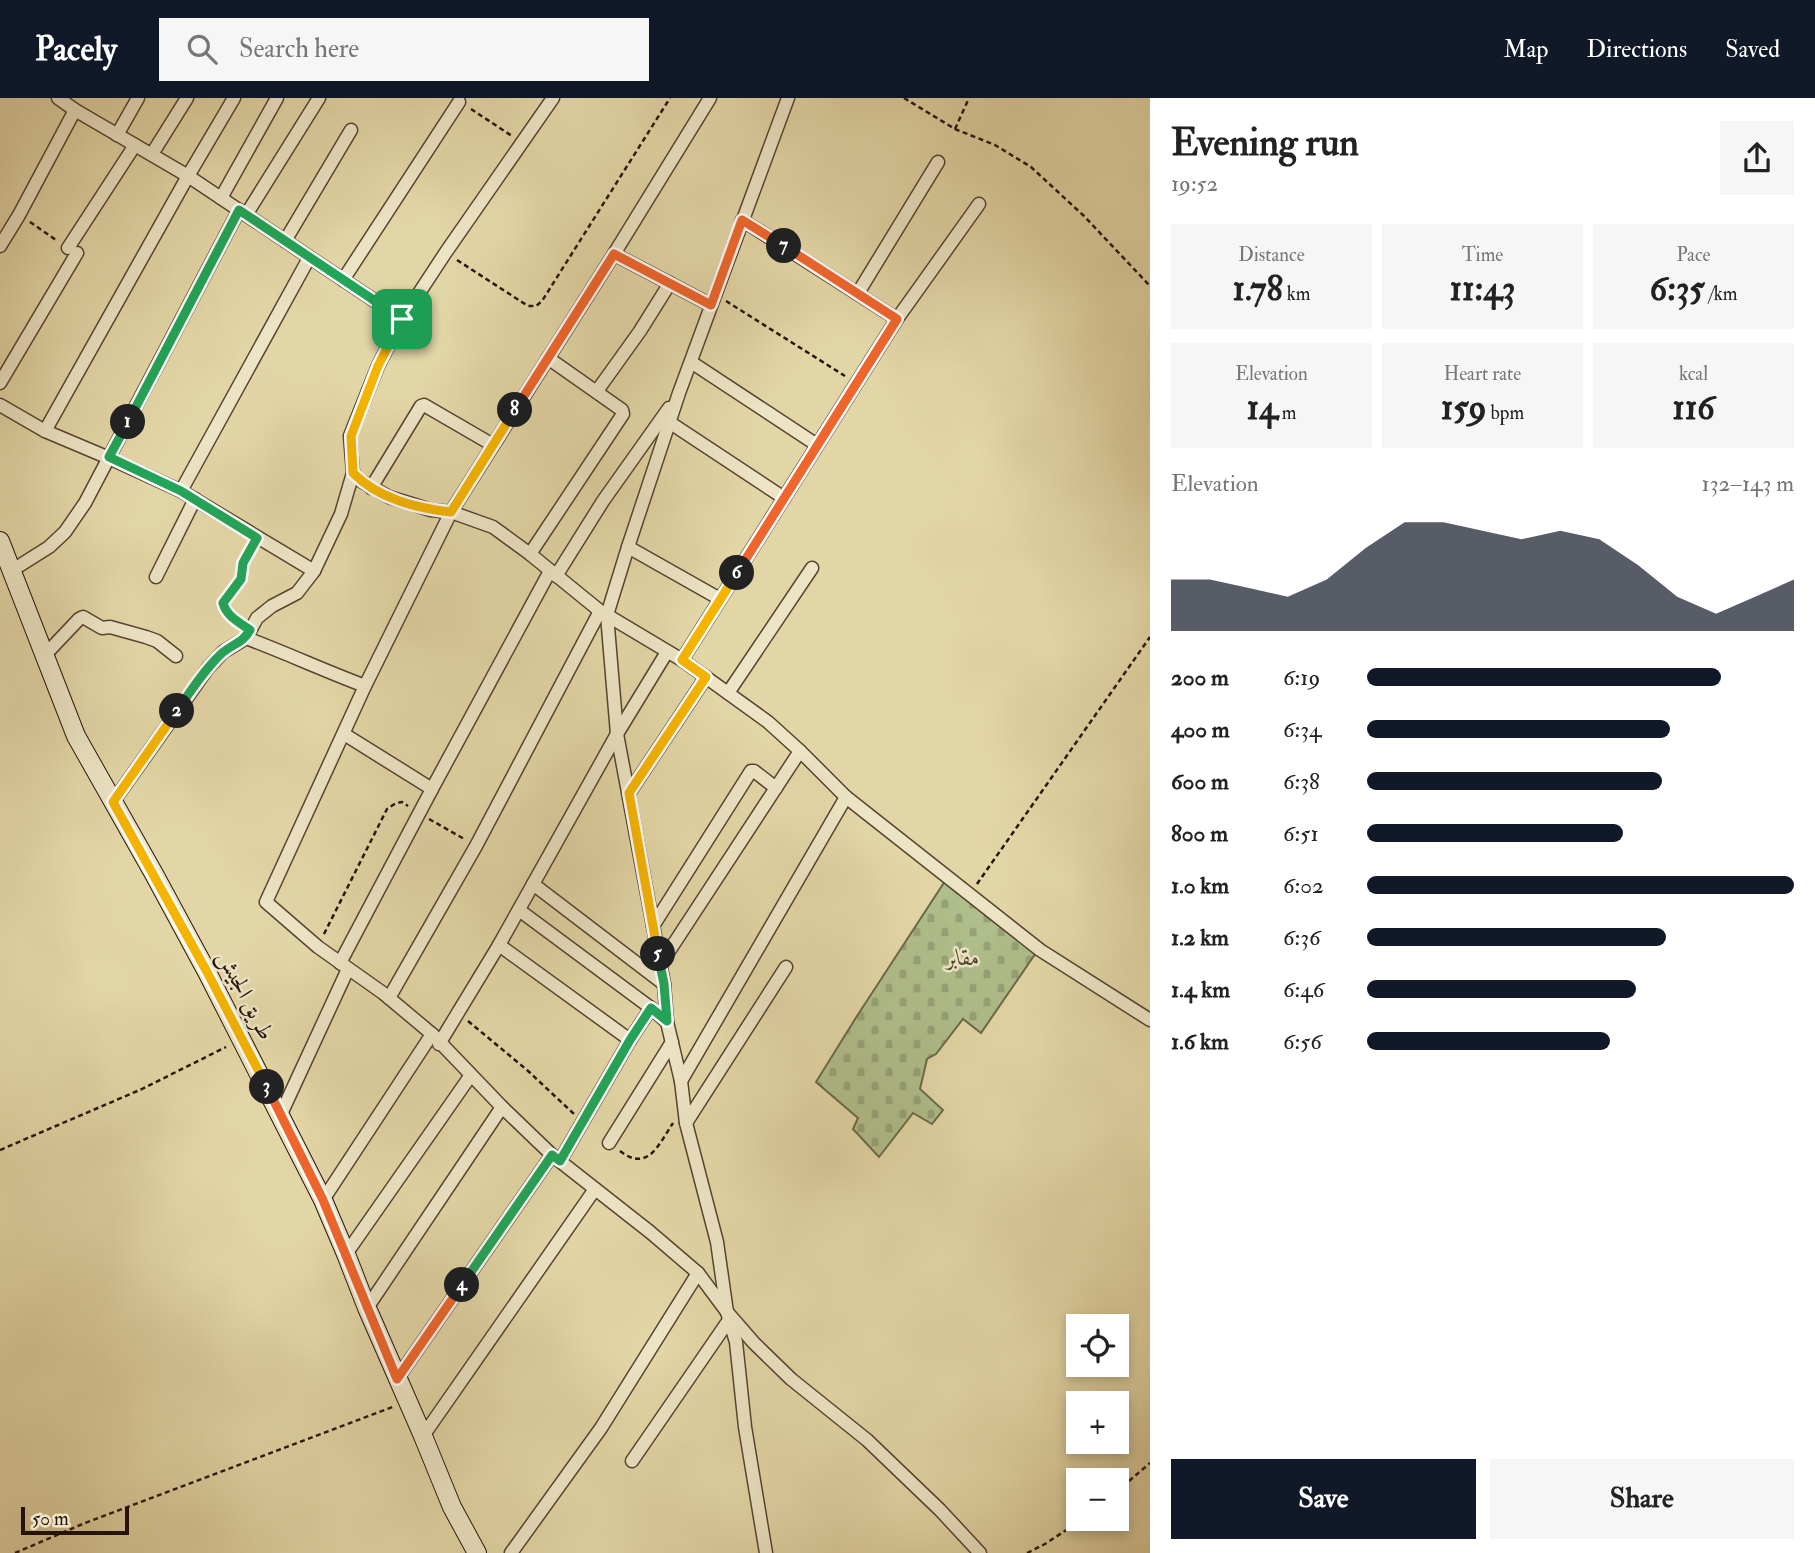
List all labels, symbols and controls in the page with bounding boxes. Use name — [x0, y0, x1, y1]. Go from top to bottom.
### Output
search box — [159, 18, 649, 81]
text: Pacely — [35, 29, 117, 70]
icon: search — [183, 30, 221, 68]
text: Search here — [239, 33, 359, 65]
text: Map — [1503, 34, 1548, 65]
text: Directions — [1586, 34, 1687, 65]
text: Saved — [1725, 34, 1780, 65]
text: Evening run — [1171, 119, 1359, 167]
button: share — [1720, 121, 1794, 195]
text: 19:52 — [1171, 169, 1218, 198]
pin: 7 — [766, 228, 802, 264]
text: 7 — [779, 233, 788, 257]
text: Distance — [1238, 243, 1305, 267]
text: Time — [1462, 243, 1503, 267]
text: Pace — [1676, 243, 1711, 267]
text: 1.78 — [1232, 267, 1283, 311]
text: 11:43 — [1450, 267, 1515, 311]
text: 6:35 — [1650, 267, 1705, 311]
text: km — [1283, 282, 1311, 306]
text: /km — [1705, 282, 1737, 306]
pin — [372, 289, 432, 349]
icon: arrive — [383, 300, 421, 338]
text: Elevation — [1235, 362, 1308, 386]
text: Heart rate — [1444, 362, 1521, 386]
text: kcal — [1679, 362, 1708, 386]
text: 14 — [1246, 386, 1278, 430]
text: 159 — [1441, 386, 1487, 430]
text: 116 — [1672, 386, 1715, 430]
pin: 8 — [498, 392, 532, 428]
text: 8 — [510, 397, 519, 421]
text: m — [1278, 401, 1297, 425]
text: bpm — [1487, 401, 1524, 425]
pin: 1 — [110, 404, 146, 440]
text: 1 — [124, 409, 131, 433]
text: Elevation — [1171, 469, 1259, 498]
text: 132–143 m — [1702, 469, 1794, 498]
pin: 6 — [720, 556, 754, 590]
text: 6 — [732, 560, 741, 584]
text: 200 m — [1171, 663, 1229, 692]
text: 6:19 — [1283, 663, 1320, 692]
pin: 2 — [160, 694, 194, 728]
text: 2 — [172, 698, 181, 722]
text: 400 m — [1171, 715, 1230, 744]
text: 6:34 — [1283, 715, 1321, 744]
text: 600 m — [1171, 767, 1229, 796]
text: 6:38 — [1283, 767, 1320, 796]
text: 800 m — [1171, 819, 1228, 848]
text: 6:51 — [1283, 819, 1319, 848]
text: 1.0 km — [1171, 871, 1229, 900]
text: 6:02 — [1283, 871, 1324, 900]
text: 1.2 km — [1171, 923, 1229, 952]
text: 6:36 — [1283, 923, 1321, 952]
pin: 5 — [640, 936, 676, 972]
text: 5 — [653, 941, 662, 965]
park label: مقابر — [944, 943, 980, 972]
street label: طريق الجيش — [210, 945, 281, 1045]
text: 1.4 km — [1171, 975, 1230, 1004]
text: 6:46 — [1283, 975, 1324, 1004]
text: 1.6 km — [1171, 1027, 1229, 1056]
text: 6:56 — [1283, 1027, 1322, 1056]
pin: 3 — [250, 1070, 284, 1104]
text: 3 — [263, 1074, 270, 1098]
pin: 4 — [444, 1268, 480, 1302]
text: 4 — [456, 1272, 467, 1296]
map controls — [1066, 1314, 1129, 1531]
button: locate — [1066, 1314, 1129, 1377]
button: + — [1066, 1391, 1129, 1454]
button: Save — [1171, 1459, 1476, 1539]
button: Share — [1490, 1459, 1794, 1539]
button: − — [1066, 1468, 1129, 1531]
scale bar — [21, 1504, 130, 1536]
text: 50 m — [32, 1507, 69, 1531]

